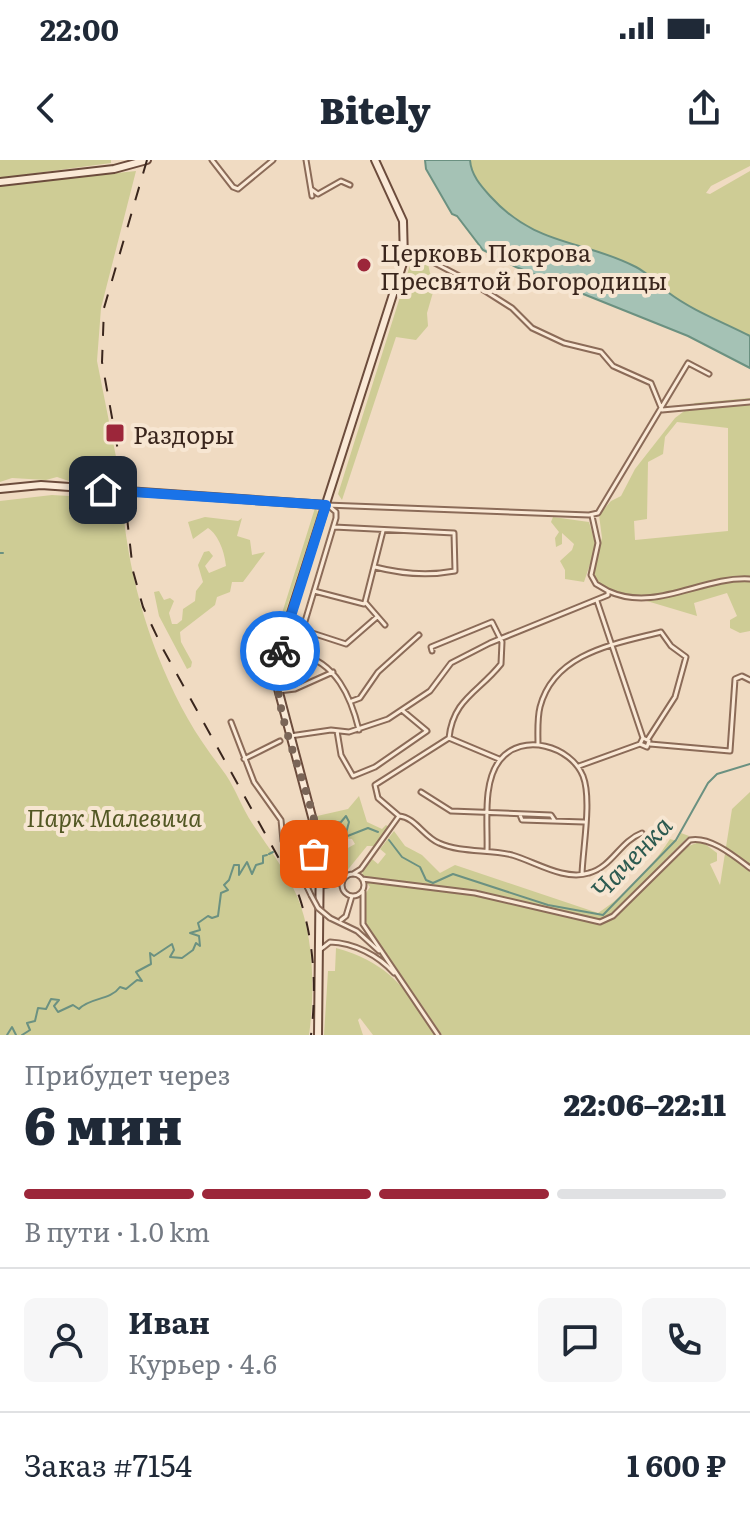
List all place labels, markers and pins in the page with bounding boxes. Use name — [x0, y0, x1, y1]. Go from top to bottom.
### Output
place label: Церковь Покрова Пресвятой Богородицы — [380, 234, 667, 297]
marker: Церковь Покрова Пресвятой Богородицы — [355, 256, 373, 274]
place label: Раздоры — [133, 416, 234, 451]
marker: Раздоры — [104, 422, 126, 444]
pin — [69, 456, 137, 524]
pin — [280, 820, 348, 888]

